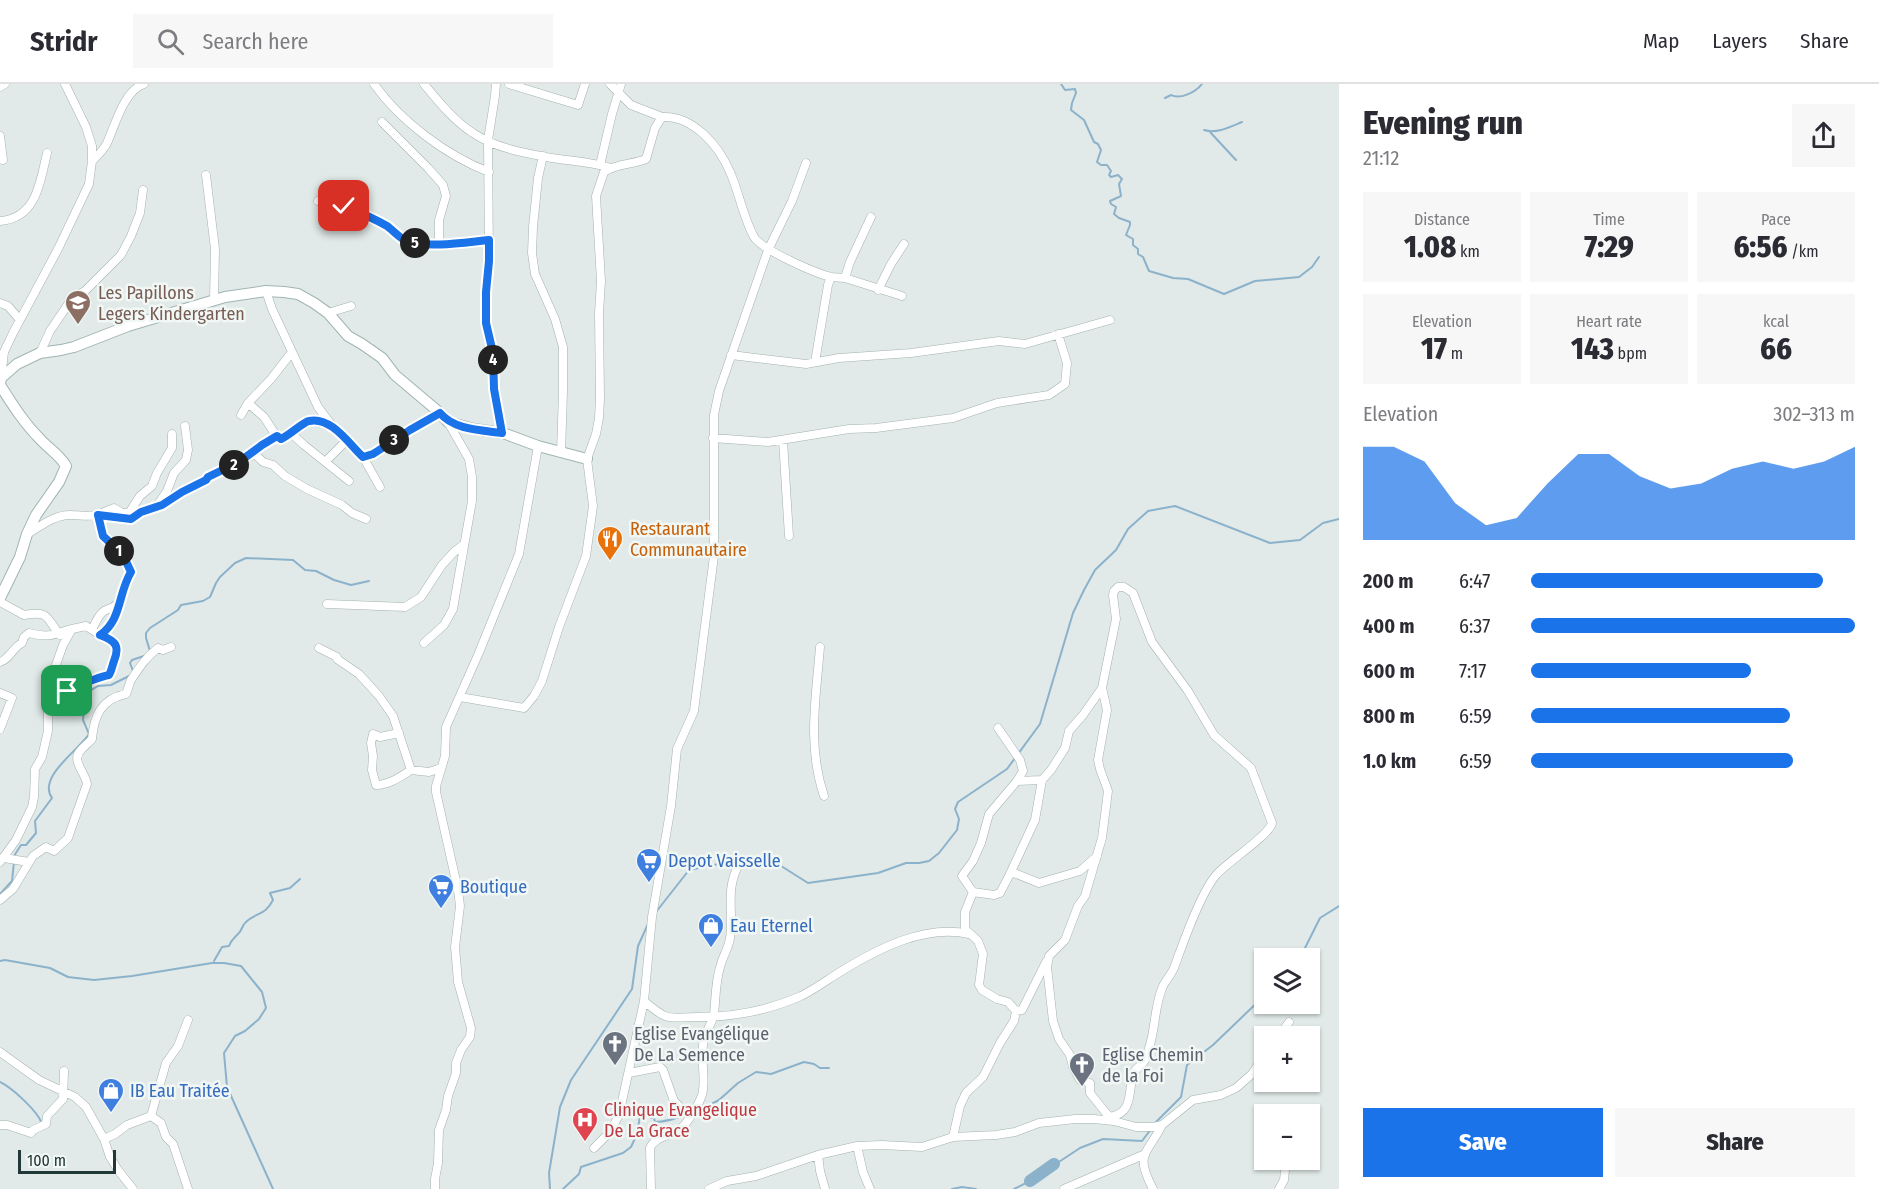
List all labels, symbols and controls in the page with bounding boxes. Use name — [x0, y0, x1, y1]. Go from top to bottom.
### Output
search box — [133, 14, 553, 68]
text: Stridr — [30, 25, 97, 58]
icon: search — [154, 25, 187, 58]
text: Search here — [202, 28, 308, 55]
text: Map — [1643, 28, 1679, 54]
text: Layers — [1712, 28, 1767, 54]
text: Share — [1800, 28, 1849, 54]
text: Evening run — [1363, 103, 1523, 143]
button: share — [1792, 104, 1855, 167]
text: 21:12 — [1363, 146, 1399, 170]
pin — [318, 180, 369, 231]
icon: check — [327, 189, 360, 222]
text: Distance — [1414, 210, 1470, 229]
text: Time — [1593, 210, 1625, 229]
text: Pace — [1761, 210, 1791, 229]
pin: 5 — [400, 228, 430, 258]
text: 1.08 — [1404, 229, 1456, 265]
text: 7:29 — [1584, 229, 1634, 265]
text: 6:56 — [1733, 229, 1788, 265]
text: 5 — [411, 233, 419, 252]
text: km — [1456, 242, 1480, 261]
text: /km — [1788, 242, 1819, 261]
place label: Les Papillons Legers Kindergarten — [98, 282, 245, 325]
school or university icon: Les Papillons Legers Kindergarten — [63, 288, 93, 326]
text: Elevation — [1412, 312, 1472, 331]
text: Heart rate — [1576, 312, 1642, 331]
text: kcal — [1763, 312, 1789, 331]
text: 17 — [1421, 331, 1447, 367]
text: 143 — [1571, 331, 1614, 367]
text: 66 — [1760, 331, 1792, 367]
text: m — [1447, 344, 1463, 363]
text: bpm — [1614, 344, 1647, 363]
pin: 4 — [478, 345, 508, 375]
text: 4 — [489, 350, 497, 369]
text: Elevation — [1363, 402, 1438, 426]
text: 302–313 m — [1773, 402, 1855, 426]
pin: 3 — [379, 425, 409, 455]
text: 3 — [390, 430, 398, 449]
pin: 2 — [219, 450, 249, 480]
text: 2 — [230, 455, 238, 474]
place label: Restaurant Communautaire — [630, 518, 747, 561]
restaurant icon: Restaurant Communautaire — [595, 524, 625, 562]
pin: 1 — [104, 536, 134, 566]
text: 1 — [116, 541, 122, 560]
text: 200 m — [1363, 569, 1414, 593]
text: 6:47 — [1459, 569, 1490, 593]
text: 400 m — [1363, 614, 1415, 638]
text: 6:37 — [1459, 614, 1490, 638]
text: 600 m — [1363, 659, 1415, 683]
text: 7:17 — [1459, 659, 1486, 683]
pin — [41, 665, 92, 716]
icon: arrive — [50, 674, 83, 707]
text: 800 m — [1363, 704, 1415, 728]
text: 6:59 — [1459, 704, 1492, 728]
text: 1.0 km — [1363, 749, 1416, 773]
text: 6:59 — [1459, 749, 1492, 773]
supermarket icon: Depot Vaisselle — [634, 846, 664, 884]
place label: Depot Vaisselle — [668, 850, 781, 872]
supermarket icon: Boutique — [426, 872, 456, 910]
place label: Boutique — [460, 876, 527, 898]
shop icon: Eau Eternel — [696, 911, 726, 949]
place label: Eau Eternel — [730, 915, 813, 937]
map controls — [1254, 948, 1320, 1170]
button: layers — [1254, 948, 1320, 1014]
place label: Eglise Evangélique De La Semence — [634, 1023, 769, 1066]
button: + — [1254, 1026, 1320, 1092]
church icon: Eglise Evangélique De La Semence — [600, 1029, 630, 1067]
place label: Eglise Chemin de la Foi — [1102, 1044, 1204, 1087]
church icon: Eglise Chemin de la Foi — [1067, 1050, 1097, 1088]
shop icon: IB Eau Traitée — [96, 1076, 126, 1114]
place label: IB Eau Traitée — [130, 1080, 230, 1102]
place label: Clinique Evangelique De La Grace — [604, 1099, 757, 1142]
button: − — [1254, 1104, 1320, 1170]
hospital icon: Clinique Evangelique De La Grace — [570, 1105, 600, 1143]
button: Save — [1363, 1108, 1603, 1177]
button: Share — [1615, 1108, 1855, 1177]
scale bar — [18, 1147, 116, 1174]
text: 100 m — [27, 1151, 66, 1170]

